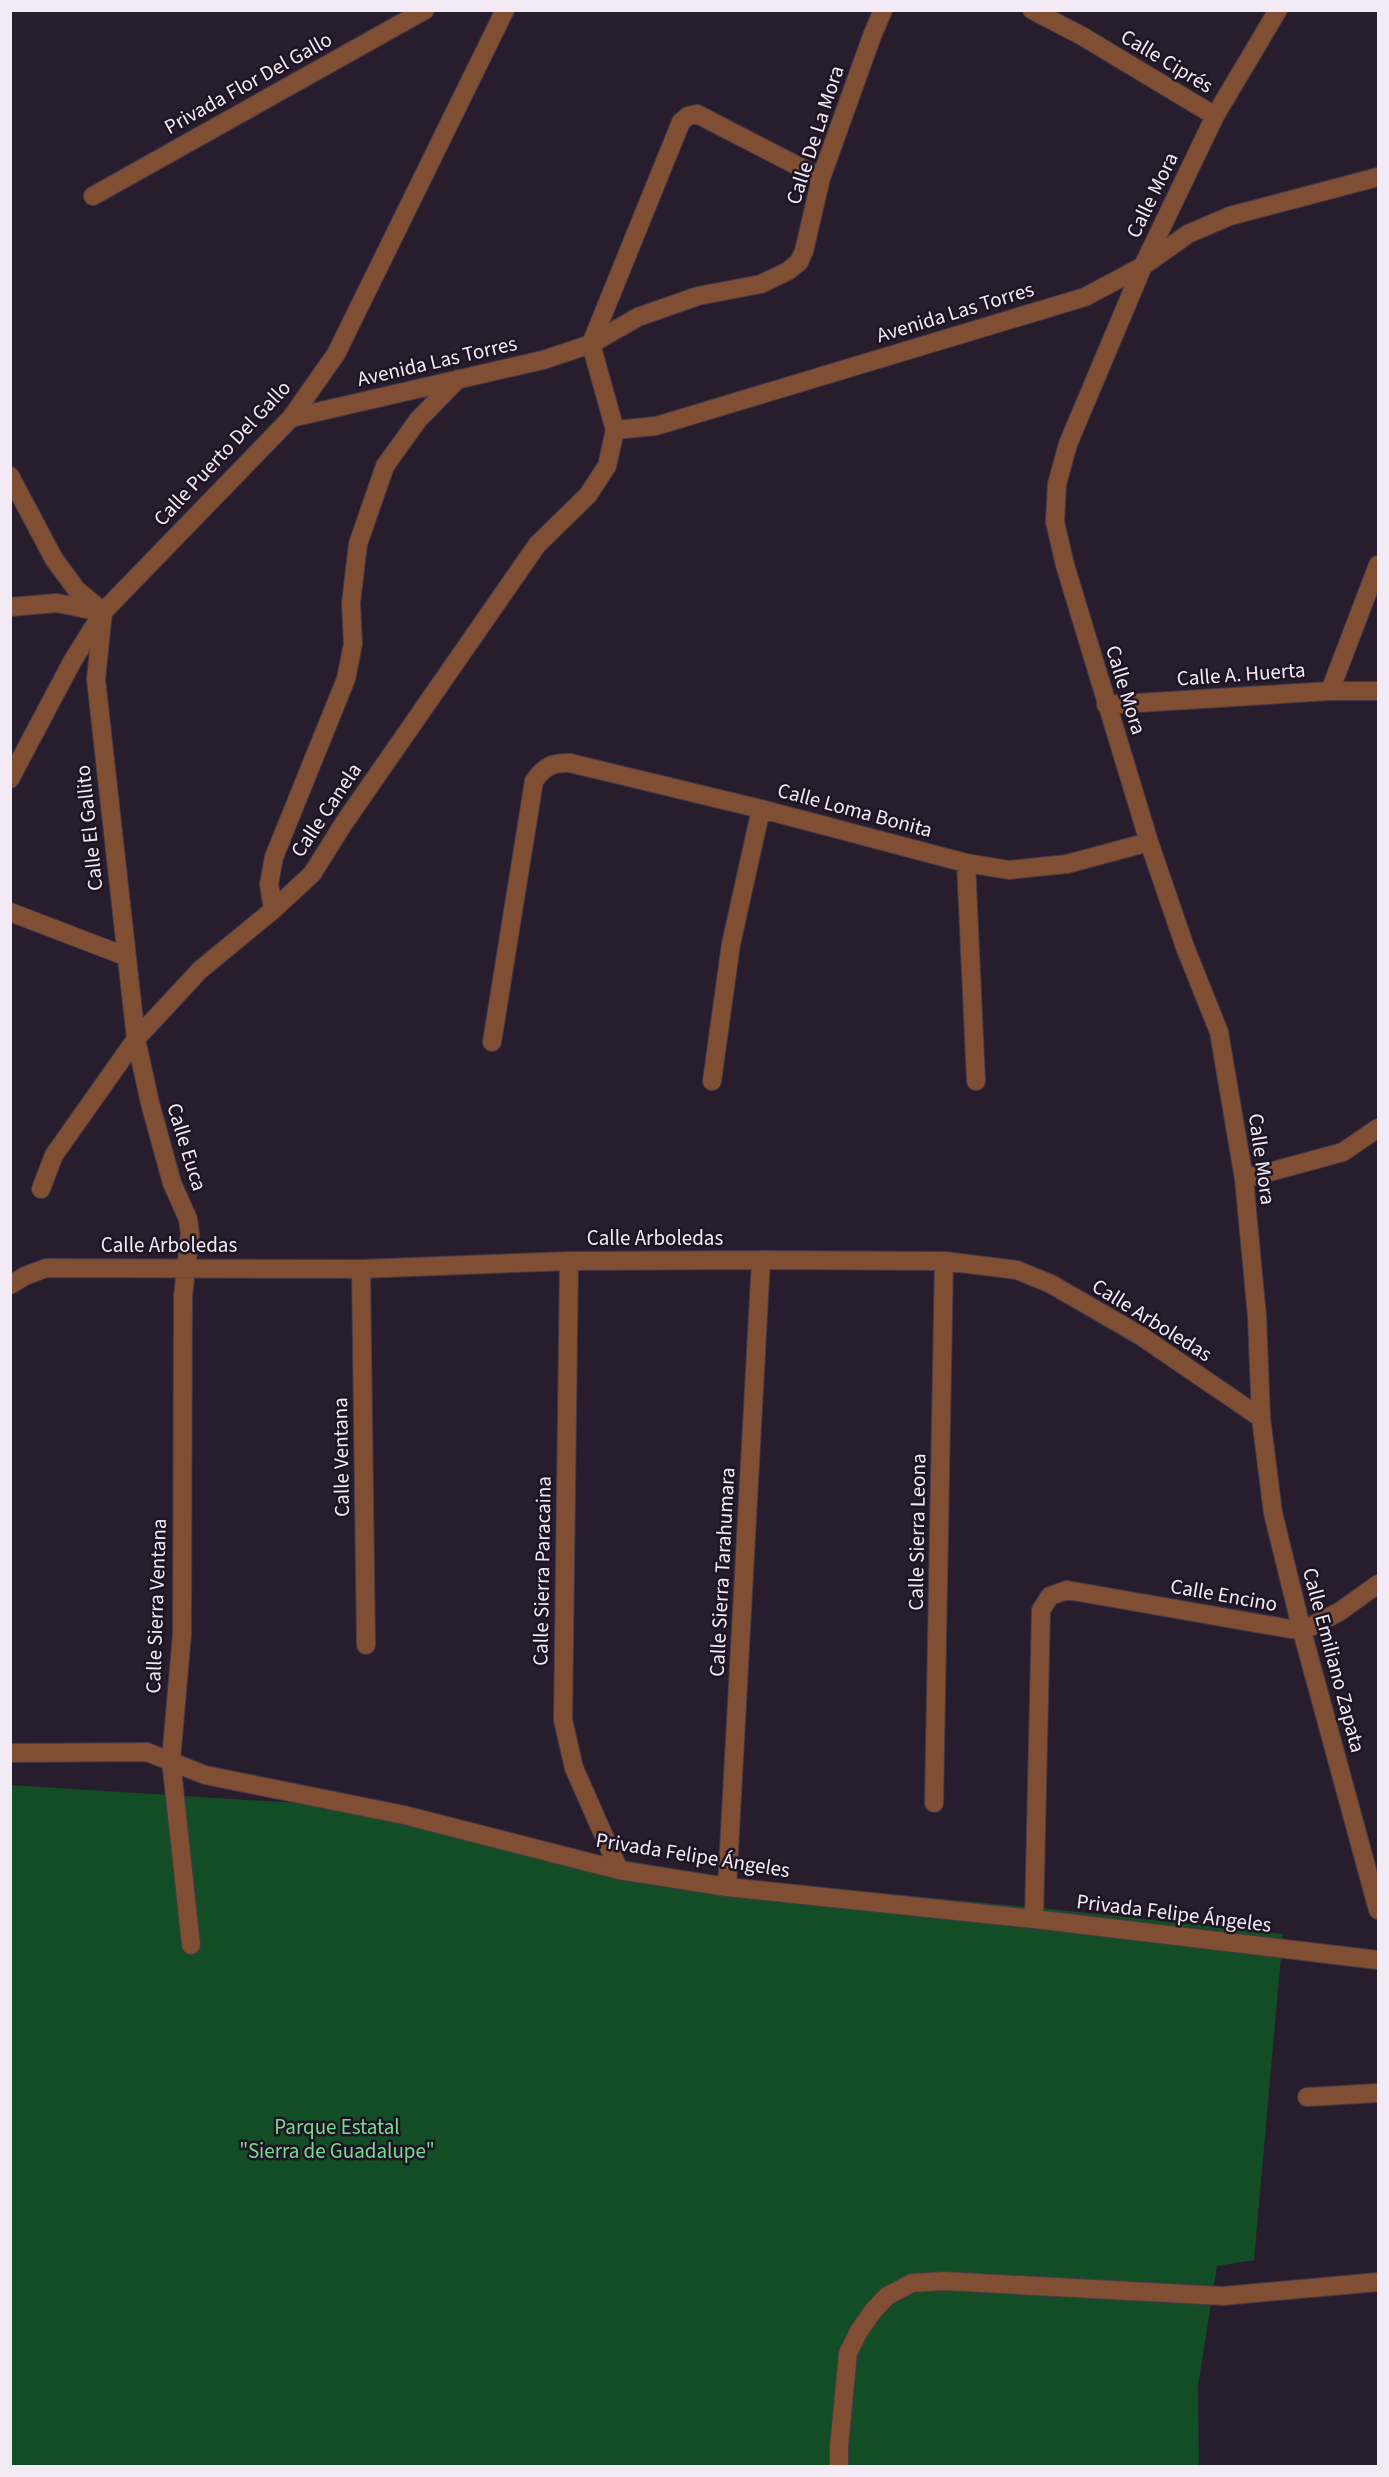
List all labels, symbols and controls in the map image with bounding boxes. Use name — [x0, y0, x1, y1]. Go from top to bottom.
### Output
street label: Calle Ciprés — [1115, 22, 1219, 100]
street label: Privada Flor Del Gallo — [159, 24, 337, 142]
street label: Calle De La Mora — [778, 62, 852, 208]
street label: Calle Mora — [1118, 147, 1186, 243]
street label: Avenida Las Torres — [873, 274, 1038, 350]
street label: Avenida Las Torres — [354, 328, 520, 394]
street label: Calle Puerto Del Gallo — [146, 373, 298, 533]
street label: Calle Mora — [1098, 642, 1154, 738]
street label: Calle A. Huerta — [1176, 655, 1306, 693]
street label: Calle Canela — [283, 757, 369, 863]
street label: Calle El Gallito — [67, 764, 111, 892]
street label: Calle Loma Bonita — [774, 775, 936, 845]
street label: Calle Euca — [159, 1099, 215, 1195]
street label: Calle Mora — [1241, 1111, 1283, 1207]
street label: Calle Arboledas — [587, 1223, 723, 1253]
street label: Calle Arboledas — [101, 1230, 237, 1260]
street label: Calle Arboledas — [1086, 1271, 1218, 1369]
street label: Calle Ventana — [325, 1397, 357, 1517]
street label: Calle Sierra Leona — [901, 1453, 933, 1611]
street label: Calle Sierra Tarahumara — [702, 1467, 742, 1677]
street label: Calle Sierra Paracaina — [525, 1476, 559, 1666]
street label: Calle Sierra Ventana — [138, 1518, 174, 1694]
street label: Calle Emiliano Zapata — [1295, 1564, 1373, 1756]
street label: Calle Encino — [1168, 1571, 1280, 1619]
street label: Privada Felipe Ángeles — [594, 1825, 792, 1885]
street label: Privada Felipe Ángeles — [1075, 1886, 1273, 1940]
park label: Parque Estatal "Sierra de Guadalupe" — [239, 2112, 435, 2166]

